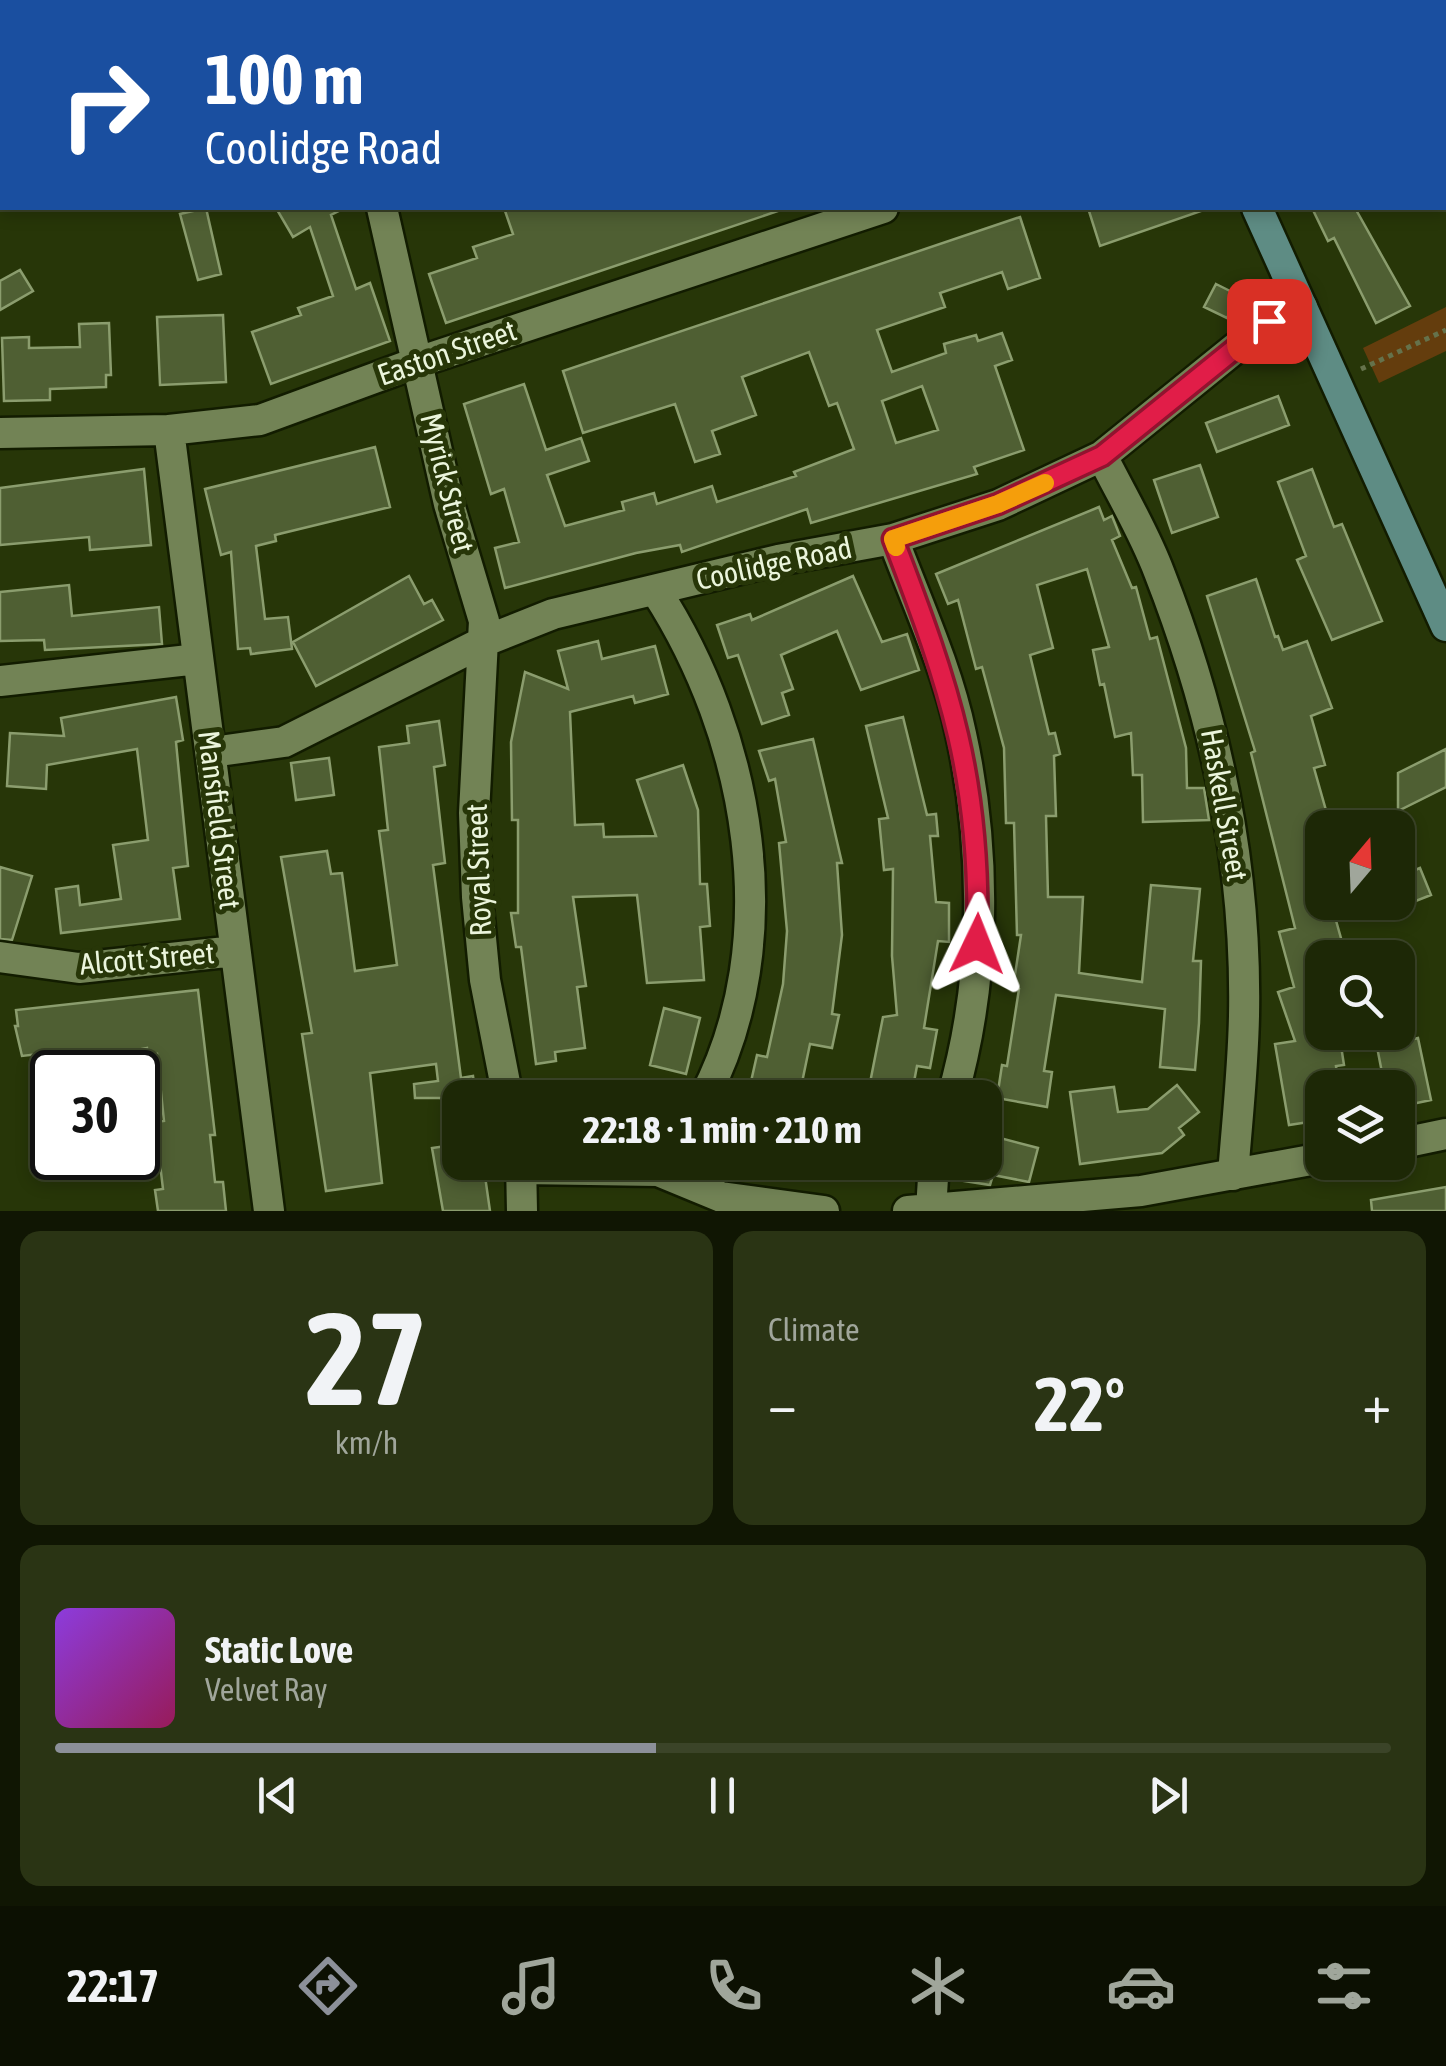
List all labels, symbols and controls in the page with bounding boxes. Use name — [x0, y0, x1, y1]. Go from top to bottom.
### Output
text: 100 m — [205, 39, 364, 119]
icon: right — [40, 40, 170, 170]
text: Coolidge Road — [205, 122, 442, 174]
pin — [1227, 279, 1312, 364]
icon: arrive — [1242, 294, 1297, 349]
street label: Easton Street — [373, 312, 520, 392]
street label: Myrick Street — [414, 410, 482, 556]
street label: Coolidge Road — [693, 530, 855, 596]
street label: Haskell Street — [1195, 726, 1255, 884]
street label: Mansfield Street — [192, 729, 248, 911]
street label: Royal Street — [459, 803, 497, 937]
north arrow — [1305, 810, 1415, 920]
map controls — [1305, 810, 1415, 1180]
position arrow — [925, 892, 1029, 996]
street label: Alcott Street — [78, 935, 216, 981]
button: search — [1305, 940, 1415, 1050]
speed limit sign: 30 — [30, 1050, 160, 1180]
button: layers — [1305, 1070, 1415, 1180]
text: 22:18 · 1 min · 210 m — [582, 1108, 862, 1151]
text: 27 — [305, 1284, 428, 1433]
text: Climate — [768, 1311, 860, 1348]
text: 22° — [1034, 1361, 1125, 1447]
text: − — [768, 1372, 797, 1435]
text: + — [1362, 1372, 1391, 1435]
text: km/h — [335, 1424, 398, 1461]
text: Static Love — [205, 1628, 353, 1671]
text: Velvet Ray — [205, 1671, 327, 1708]
icon: previous — [250, 1768, 305, 1823]
icon: pause — [695, 1768, 750, 1823]
icon: next — [1141, 1768, 1196, 1823]
icon: directions — [293, 1951, 363, 2021]
icon: music — [496, 1951, 566, 2021]
icon: phone — [699, 1951, 769, 2021]
icon: climate — [903, 1951, 973, 2021]
icon: car — [1106, 1951, 1176, 2021]
icon: filters — [1309, 1951, 1379, 2021]
text: 22:17 — [67, 1960, 159, 2012]

